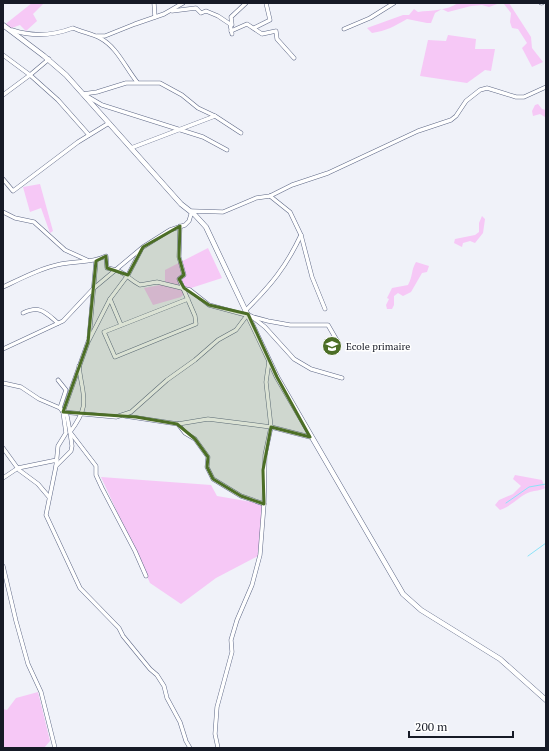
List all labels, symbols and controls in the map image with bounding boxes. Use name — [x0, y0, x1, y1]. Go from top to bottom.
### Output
school or university icon: Ecole primaire — [321, 335, 343, 357]
place label: Ecole primaire — [346, 340, 410, 353]
scale bar — [409, 713, 513, 739]
text: 200 m — [415, 719, 448, 734]

